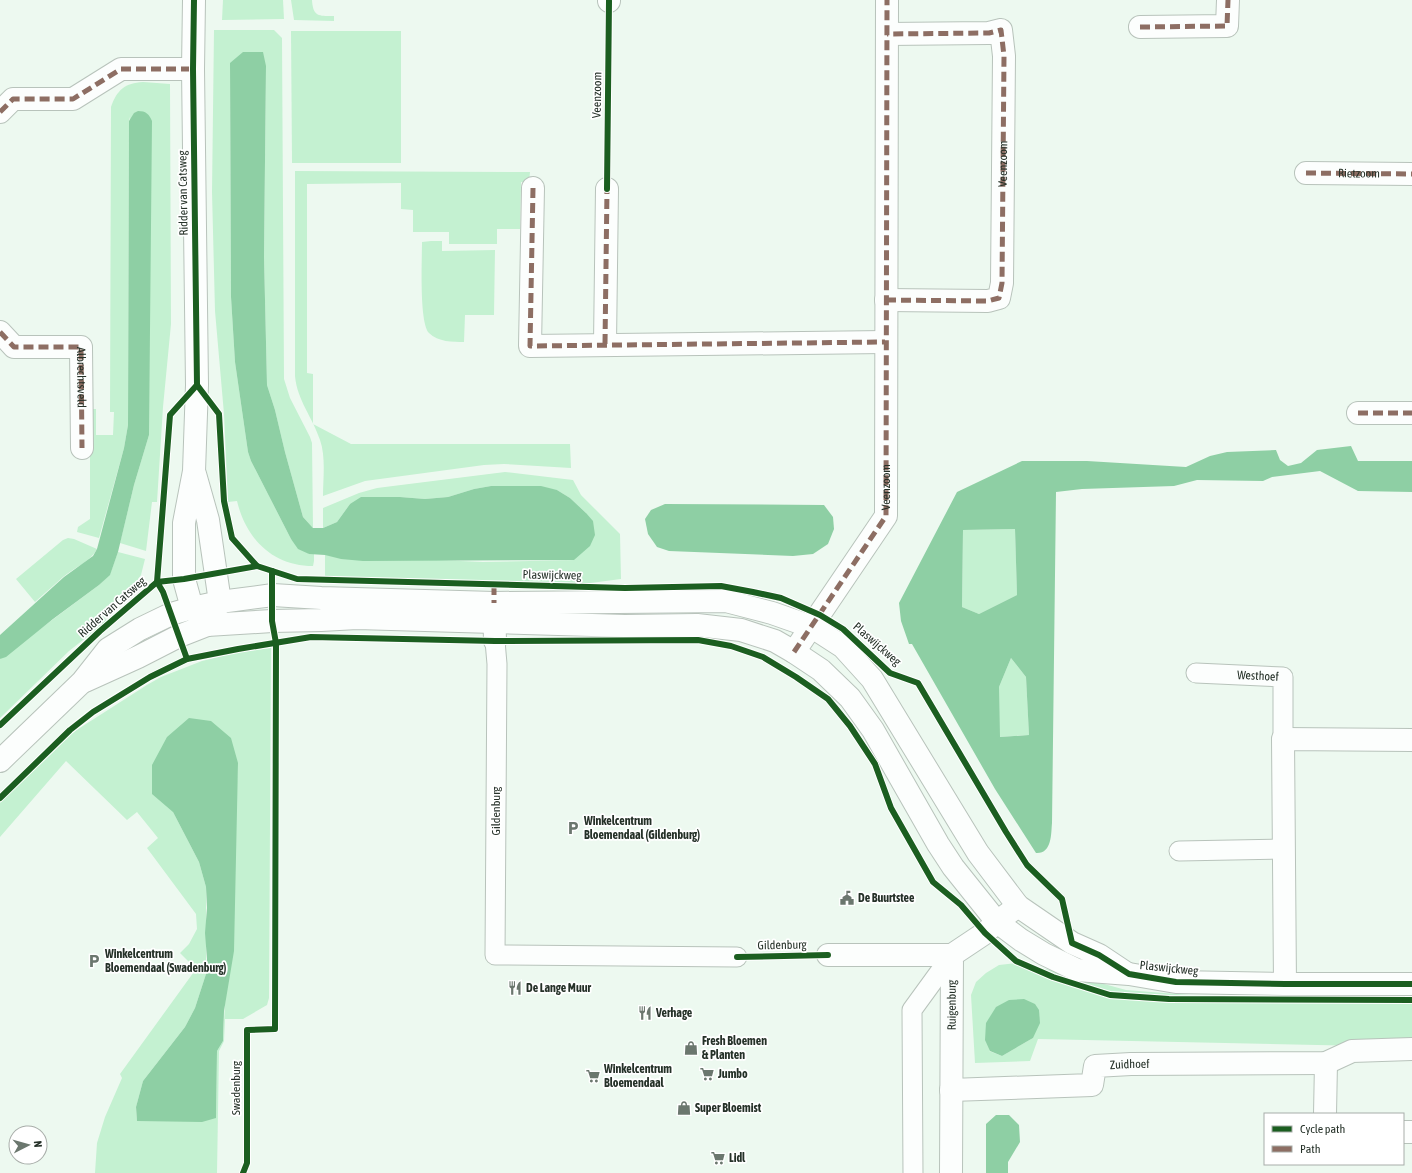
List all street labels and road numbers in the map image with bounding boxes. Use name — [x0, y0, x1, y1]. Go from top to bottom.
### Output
street label: Veenzoom — [590, 72, 604, 118]
street label: Veenzoom — [996, 140, 1010, 187]
street label: Ridder van Catsweg — [175, 150, 191, 236]
street label: Rietzoom — [1338, 166, 1380, 181]
street label: Albrechtsveld — [74, 347, 89, 408]
street label: Veenzoom — [879, 464, 893, 510]
street label: Plaswijckweg — [522, 567, 582, 583]
street label: Ridder van Catsweg — [75, 573, 149, 640]
street label: Plaswijckweg — [850, 619, 904, 669]
street label: Westhoef — [1237, 668, 1280, 684]
street label: Gildenburg — [489, 786, 503, 835]
street label: Gildenburg — [757, 938, 807, 952]
street label: Plaswijckweg — [1139, 958, 1200, 978]
street label: Ruigenburg — [945, 979, 959, 1030]
street label: Zuidhoef — [1109, 1057, 1150, 1072]
street label: Swadenburg — [229, 1060, 243, 1115]

